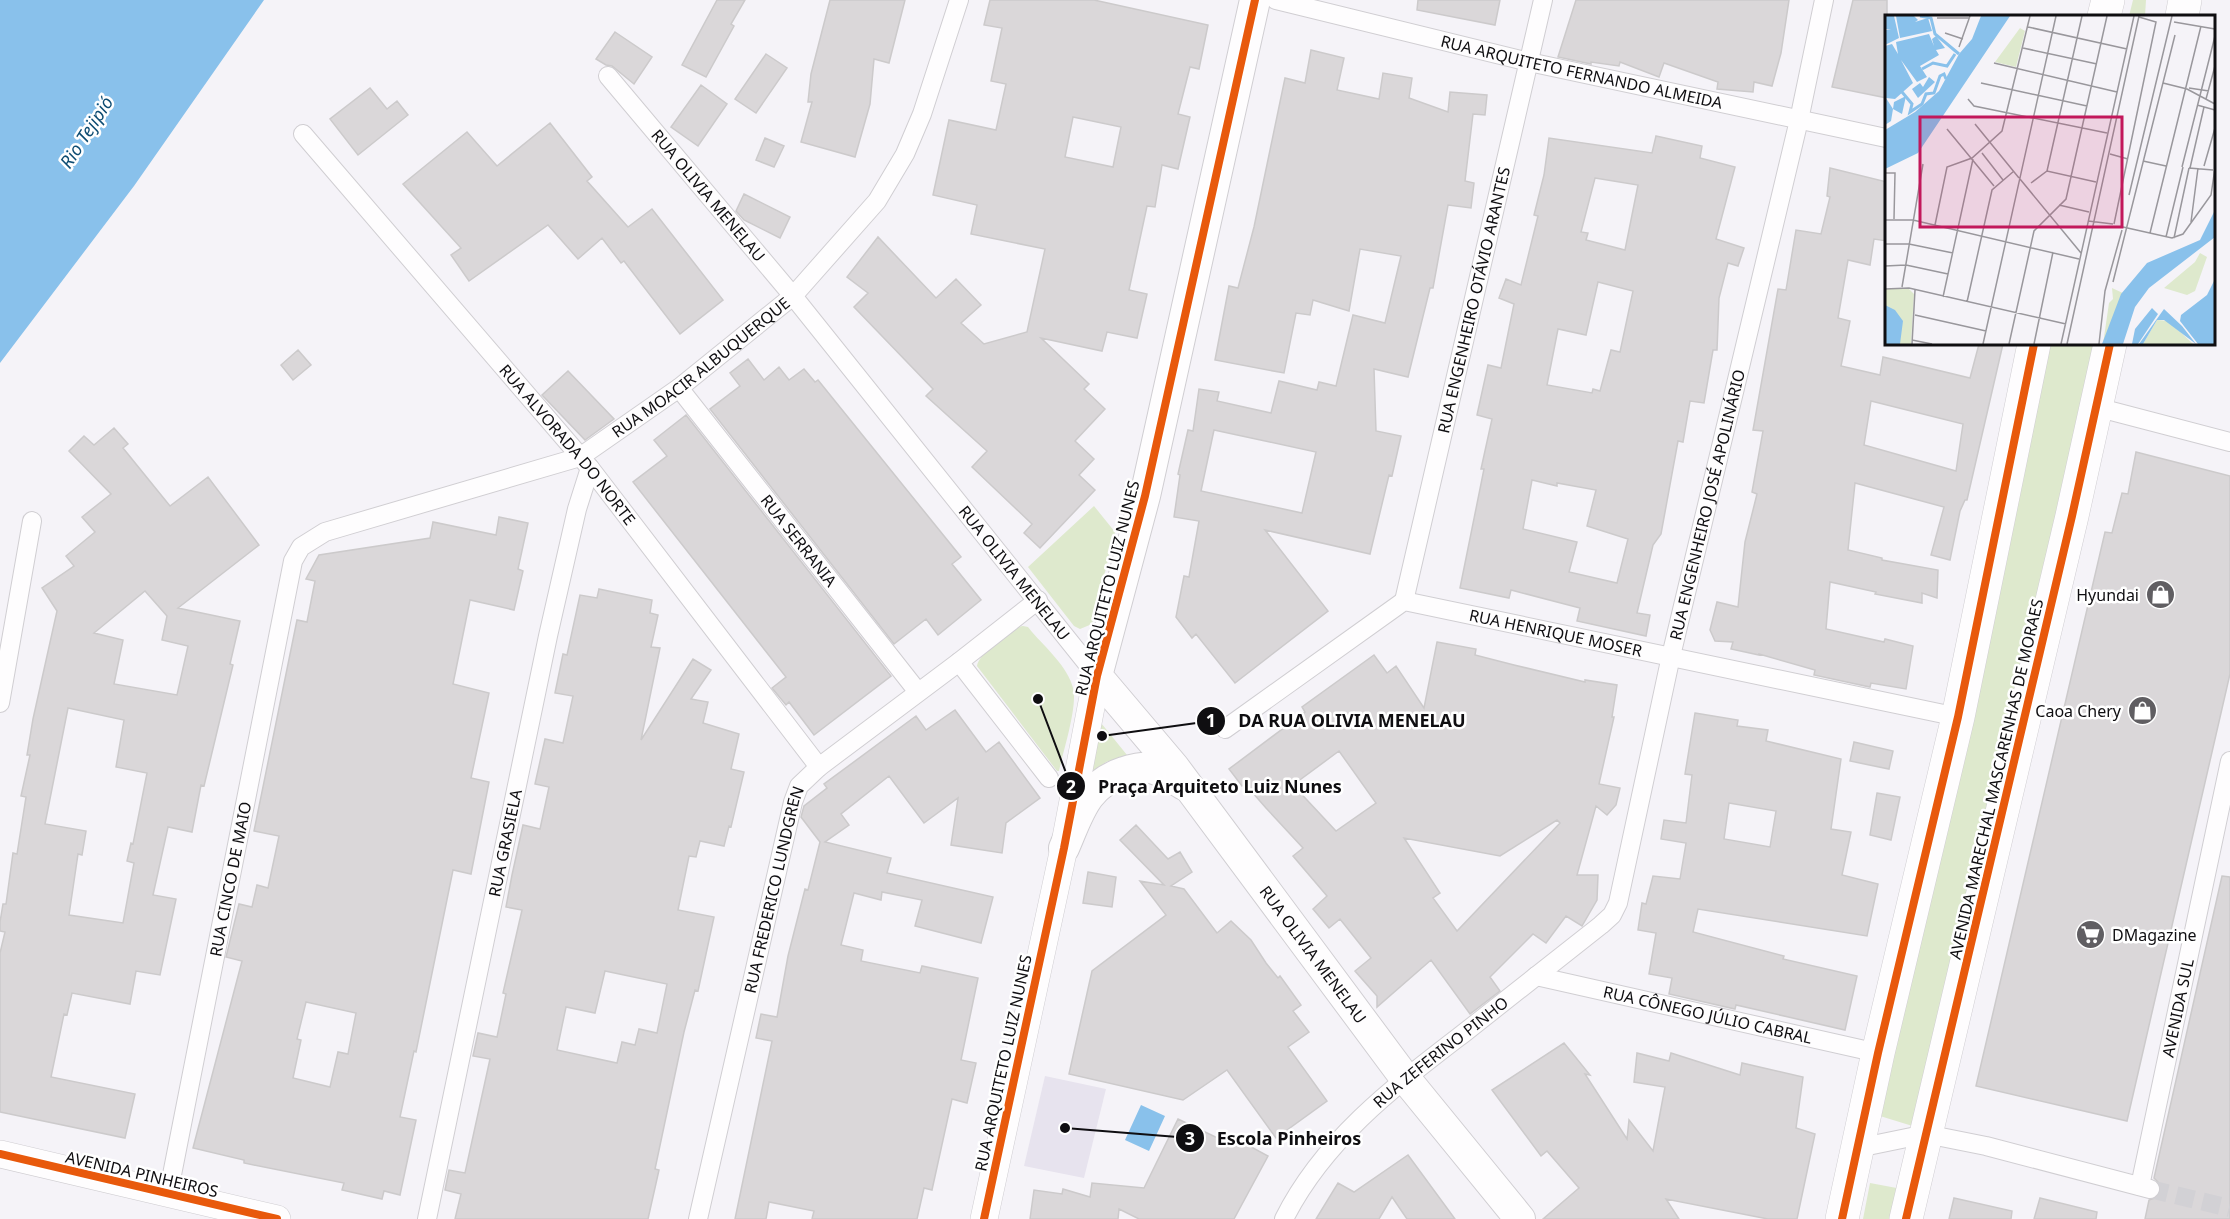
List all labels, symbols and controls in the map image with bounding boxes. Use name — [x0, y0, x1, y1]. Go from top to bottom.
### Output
inset map — [1885, 15, 2215, 345]
street label: RUA ARQUITETO FERNANDO ALMEIDA — [1438, 30, 1725, 114]
water label: Rio Tejipió — [54, 91, 118, 173]
street label: RUA OLIVIA MENELAU — [646, 125, 770, 266]
street label: RUA ENGENHEIRO OTÁVIO ARANTES — [1432, 164, 1515, 435]
street label: RUA MOACIR ALBUQUERQUE — [607, 292, 794, 443]
street label: RUA ALVORADA DO NORTE — [494, 359, 641, 530]
street label: RUA ENGENHEIRO JOSÉ APOLINÁRIO — [1664, 367, 1750, 643]
street label: RUA ARQUITETO LUIZ NUNES — [1070, 478, 1144, 698]
street label: RUA SERRANIA — [756, 490, 843, 592]
street label: RUA OLIVIA MENELAU — [954, 501, 1075, 645]
shop icon: Hyundai — [2144, 579, 2176, 611]
place label: Hyundai — [2076, 584, 2139, 606]
street label: AVENIDA MARECHAL MASCARENHAS DE MORAES — [1944, 596, 2048, 961]
street label: RUA HENRIQUE MOSER — [1467, 604, 1644, 662]
shop icon: Caoa Chery — [2126, 695, 2158, 727]
place label: Caoa Chery — [2035, 700, 2122, 722]
callout: DA RUA OLIVIA MENELAU — [1196, 703, 1477, 739]
text: 1 — [1206, 708, 1216, 732]
text: DA RUA OLIVIA MENELAU — [1238, 708, 1466, 732]
callout: Praça Arquiteto Luiz Nunes — [1056, 768, 1354, 804]
text: 2 — [1066, 774, 1076, 798]
text: Praça Arquiteto Luiz Nunes — [1098, 774, 1342, 798]
street label: RUA FREDERICO LUNDGREN — [739, 783, 809, 995]
street label: RUA GRASIELA — [483, 786, 527, 899]
street label: RUA CINCO DE MAIO — [204, 800, 256, 959]
street label: RUA OLIVIA MENELAU — [1255, 881, 1372, 1028]
supermarket icon: DMagazine — [2075, 919, 2107, 951]
place label: DMagazine — [2112, 924, 2197, 946]
street label: RUA ARQUITETO LUIZ NUNES — [969, 952, 1037, 1173]
street label: AVENIDA SUL — [2157, 957, 2199, 1059]
street label: RUA CÔNEGO JÚLIO CABRAL — [1601, 980, 1814, 1049]
street label: RUA ZEFERINO PINHO — [1368, 991, 1513, 1113]
callout: Escola Pinheiros — [1175, 1120, 1373, 1156]
text: 3 — [1185, 1126, 1195, 1150]
text: Escola Pinheiros — [1217, 1126, 1361, 1150]
street label: AVENIDA PINHEIROS — [63, 1146, 221, 1202]

